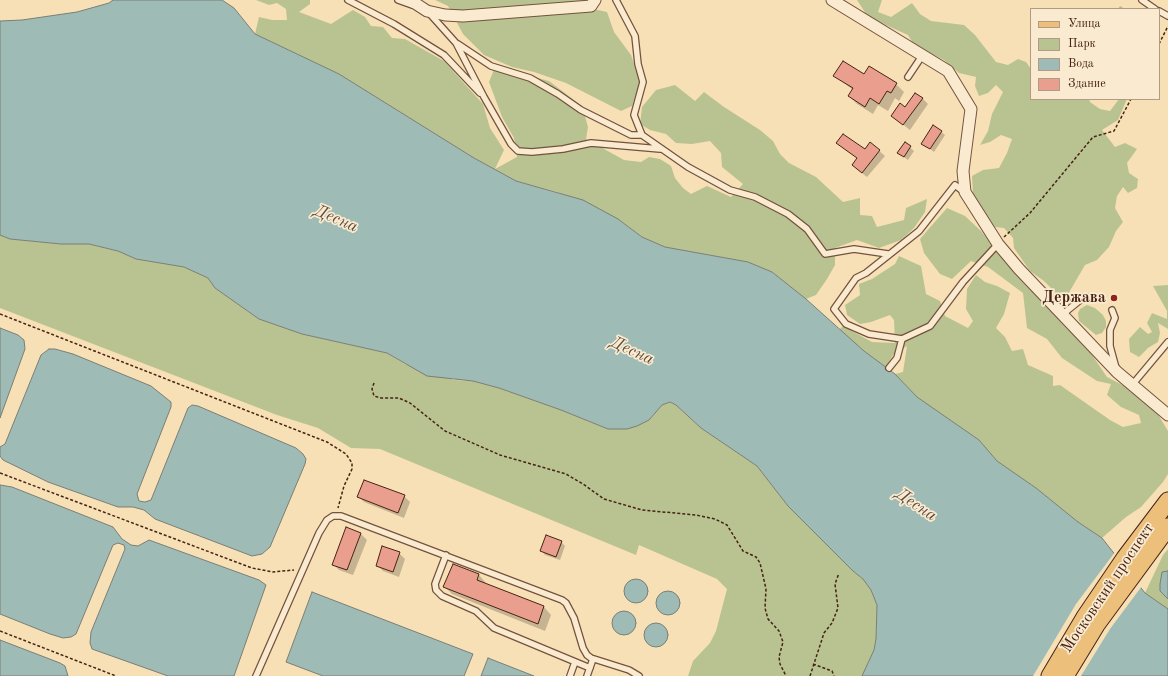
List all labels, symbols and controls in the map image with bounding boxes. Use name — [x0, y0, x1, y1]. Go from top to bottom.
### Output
legend — [1030, 8, 1160, 100]
text: Улица — [1068, 18, 1101, 30]
text: Парк — [1068, 38, 1096, 50]
text: Вода — [1068, 58, 1094, 70]
text: Здание — [1068, 78, 1106, 90]
water label: Десна — [311, 201, 361, 237]
place label: Держава — [1042, 288, 1106, 308]
marker: Держава — [1109, 293, 1119, 303]
water label: Десна — [607, 332, 657, 370]
water label: Десна — [891, 484, 941, 526]
street label: Московский проспект — [1057, 519, 1159, 657]

